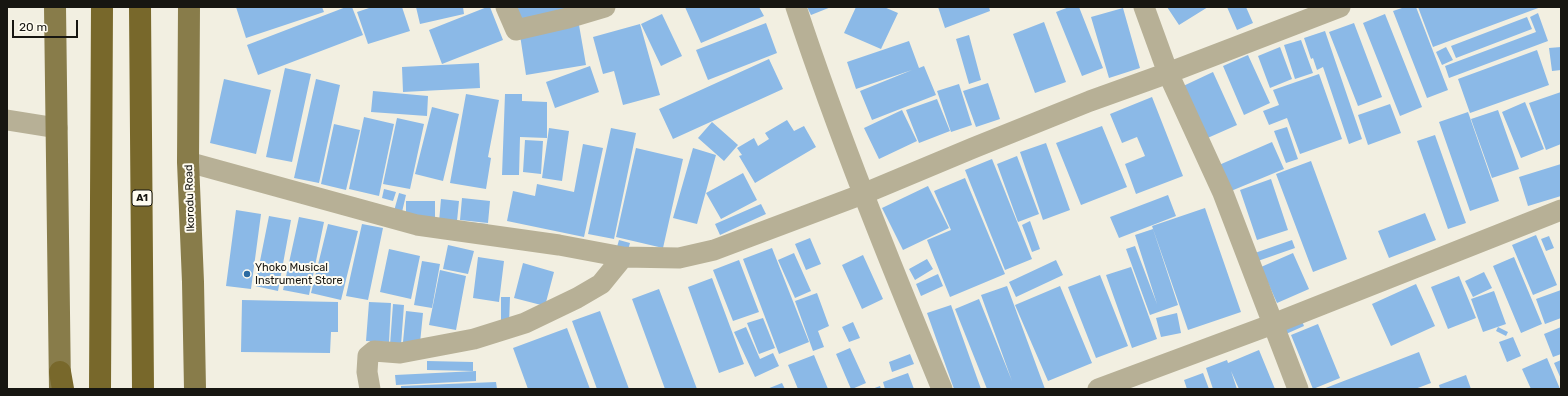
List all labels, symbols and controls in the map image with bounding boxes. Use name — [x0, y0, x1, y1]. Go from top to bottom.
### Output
scale bar — [14, 12, 80, 38]
text: 20 m — [19, 20, 47, 34]
street label: Ikorodu Road — [182, 164, 198, 232]
road number: A1 — [132, 190, 152, 206]
place label: Yhoko Musical Instrument Store — [255, 261, 343, 287]
marker: Yhoko Musical Instrument Store — [242, 269, 252, 279]

